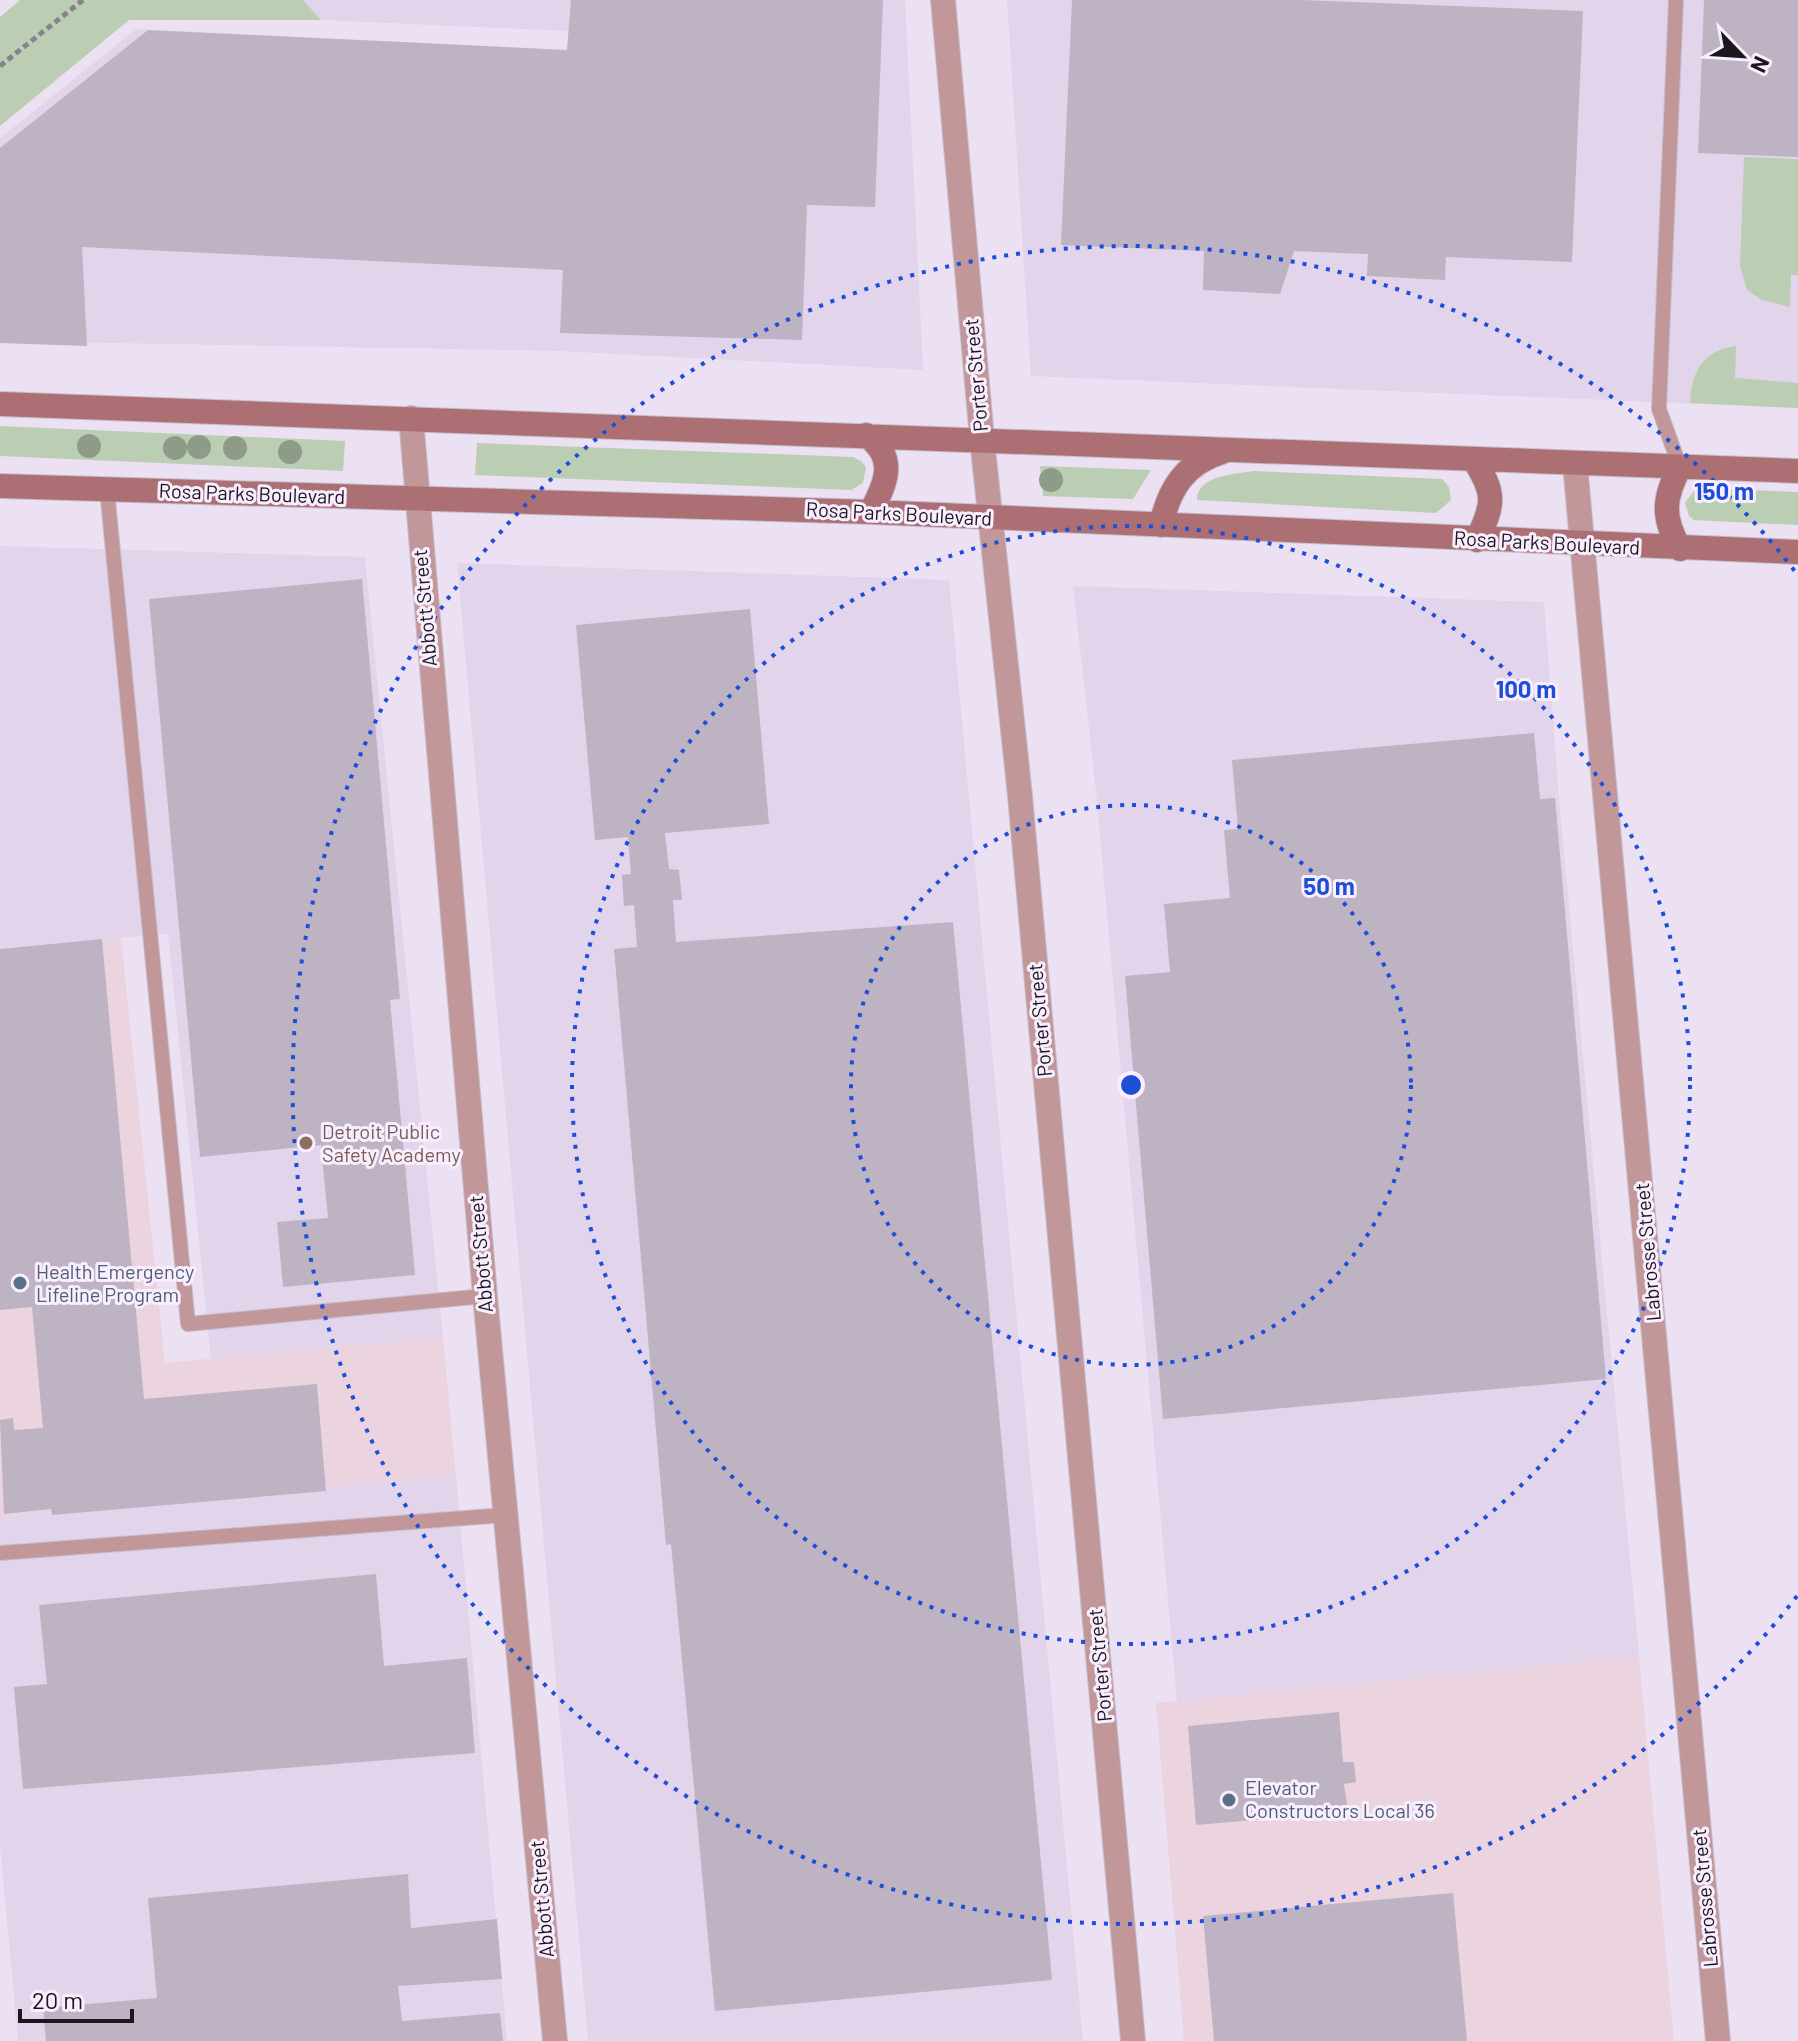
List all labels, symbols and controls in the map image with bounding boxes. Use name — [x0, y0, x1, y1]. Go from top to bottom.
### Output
north arrow — [1702, 16, 1782, 96]
text: N — [1746, 53, 1776, 77]
street label: Porter Street — [958, 318, 992, 433]
text: 150 m — [1694, 476, 1754, 505]
street label: Rosa Parks Boulevard — [158, 478, 346, 508]
street label: Rosa Parks Boulevard — [805, 496, 993, 530]
street label: Rosa Parks Boulevard — [1453, 525, 1641, 559]
street label: Abbott Street — [407, 548, 441, 668]
text: 100 m — [1496, 674, 1556, 703]
text: 50 m — [1303, 871, 1355, 900]
street label: Porter Street — [1022, 963, 1056, 1078]
centre of rings — [1117, 1071, 1145, 1099]
place label: Detroit Public Safety Academy — [322, 1119, 461, 1166]
marker: Detroit Public Safety Academy — [297, 1134, 315, 1152]
street label: Labrosse Street — [1629, 1182, 1665, 1322]
street label: Abbott Street — [463, 1194, 497, 1314]
place label: Health Emergency Lifeline Program — [36, 1259, 194, 1306]
marker: Health Emergency Lifeline Program — [11, 1274, 29, 1292]
street label: Porter Street — [1082, 1608, 1116, 1723]
place label: Elevator Constructors Local 36 — [1245, 1775, 1435, 1822]
marker: Elevator Constructors Local 36 — [1220, 1791, 1238, 1809]
street label: Labrosse Street — [1686, 1828, 1722, 1968]
street label: Abbott Street — [524, 1839, 558, 1959]
scale bar — [20, 1973, 132, 2023]
text: 20 m — [32, 1985, 83, 2014]

